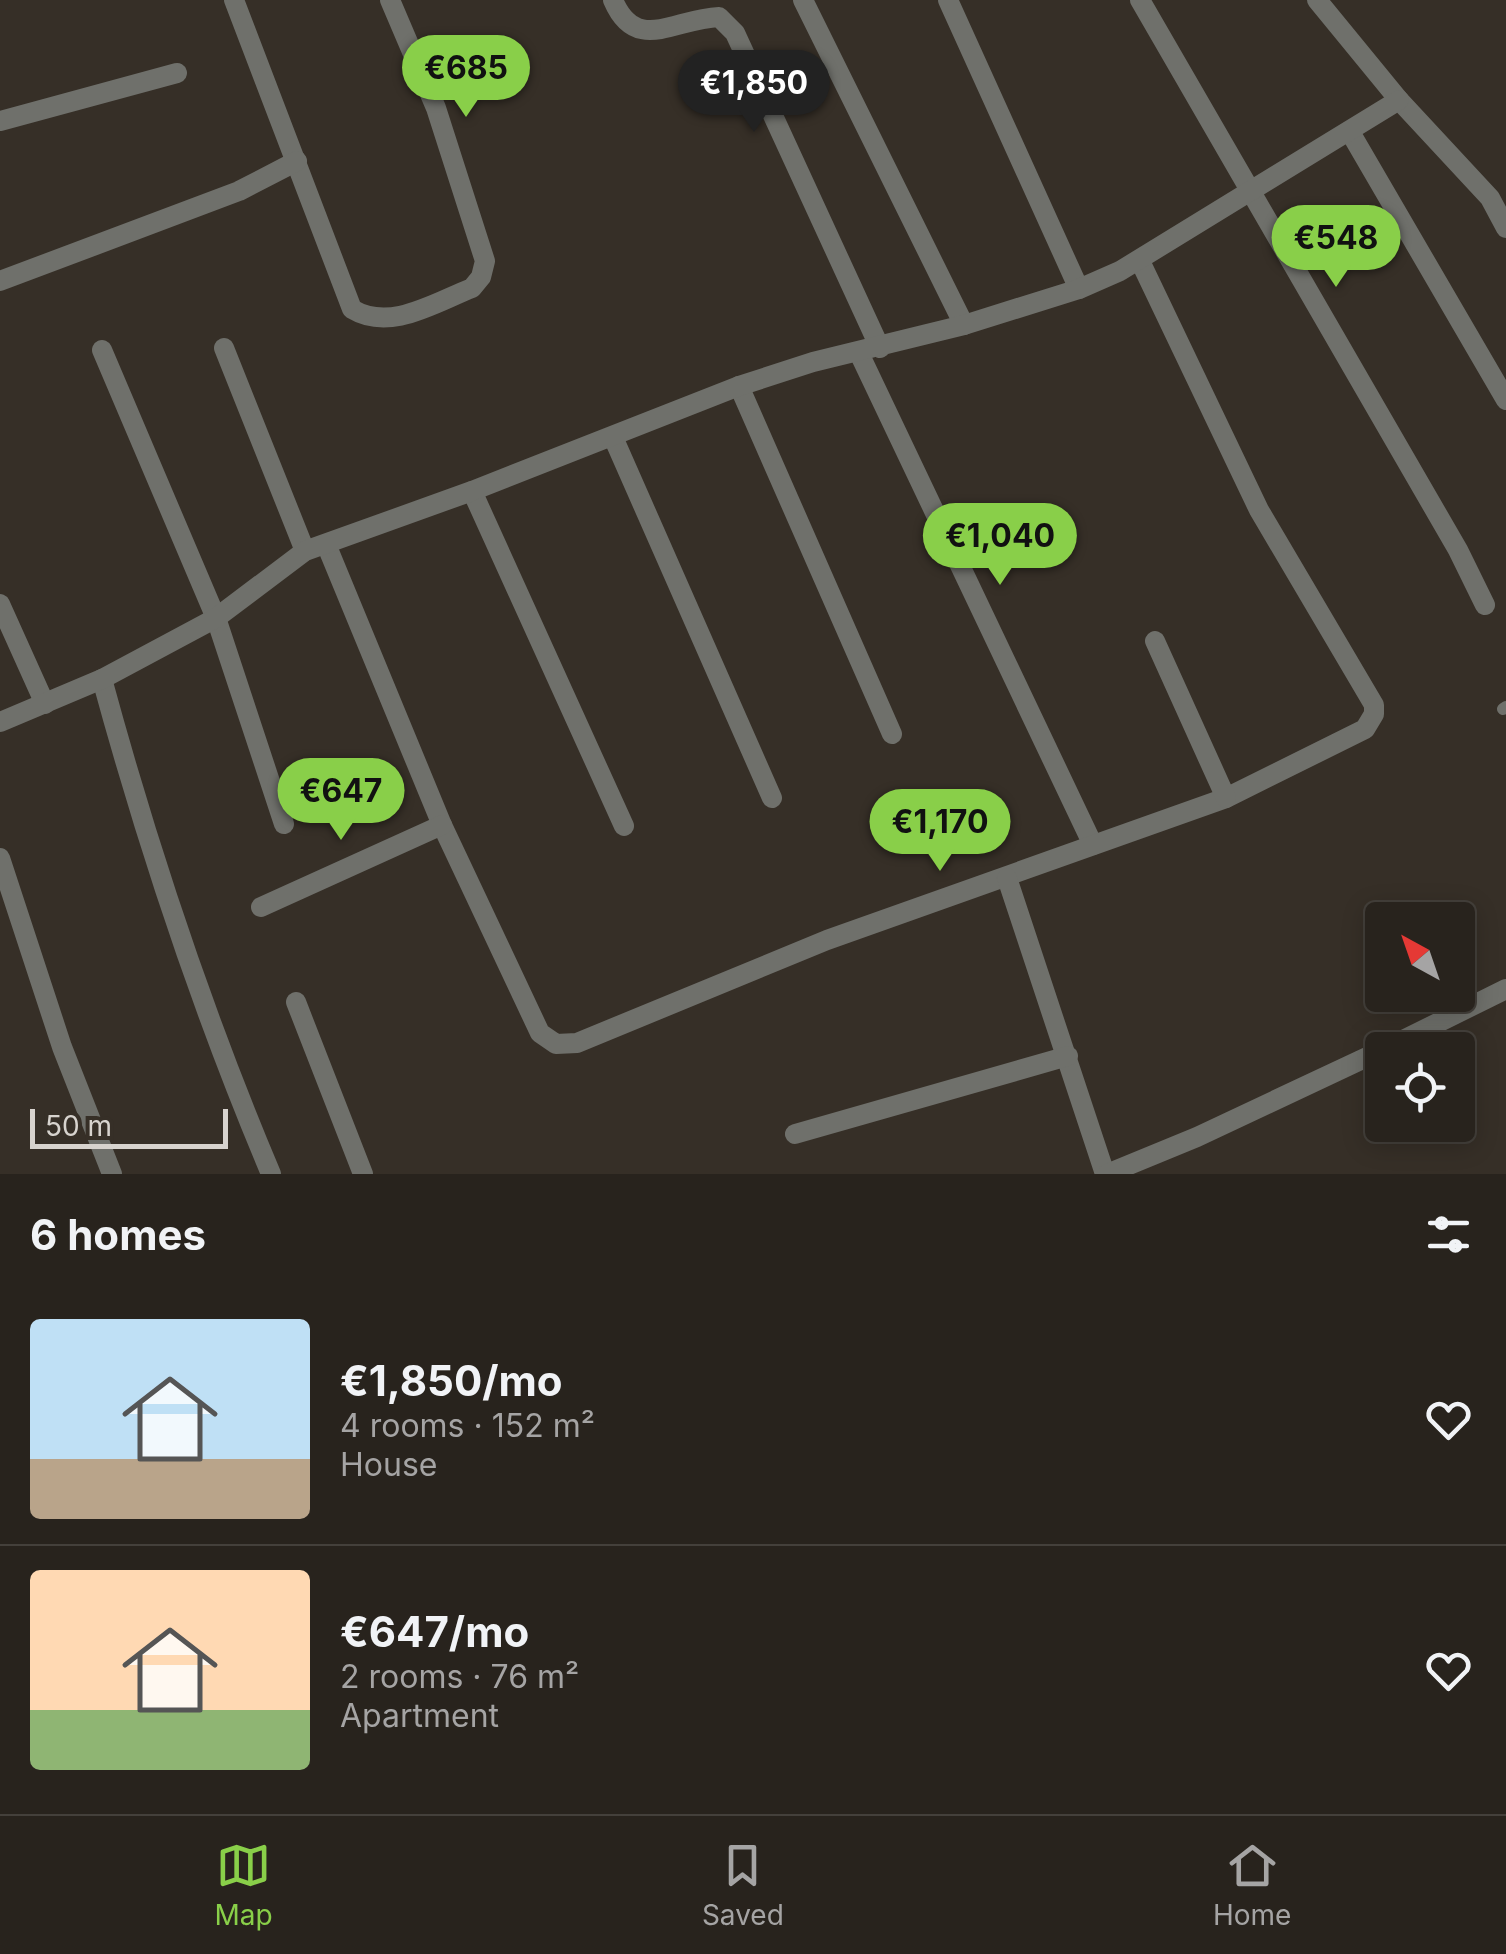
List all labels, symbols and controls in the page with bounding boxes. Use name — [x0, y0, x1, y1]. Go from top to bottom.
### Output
pin: €685 — [407, 35, 525, 120]
text: €685 — [424, 48, 508, 87]
pin: €1,850 — [673, 50, 835, 135]
text: €1,850 — [700, 63, 808, 102]
pin: €548 — [1277, 205, 1395, 290]
text: €548 — [1294, 218, 1378, 257]
pin: €1,040 — [919, 503, 1081, 588]
text: €1,040 — [945, 516, 1055, 555]
pin: €647 — [282, 758, 400, 843]
text: €647 — [300, 771, 382, 810]
pin: €1,170 — [859, 789, 1021, 874]
text: €1,170 — [892, 802, 988, 841]
north arrow — [1365, 902, 1475, 1012]
map controls — [1365, 902, 1475, 1142]
button: locate — [1365, 1032, 1475, 1142]
scale bar — [30, 1104, 228, 1148]
text: 50 m — [45, 1109, 112, 1143]
icon: filters — [1421, 1207, 1476, 1262]
text: 6 homes — [30, 1209, 206, 1260]
text: €1,850/mo — [340, 1355, 563, 1406]
icon: home — [110, 1359, 230, 1479]
icon: heart — [1421, 1392, 1476, 1447]
text: 4 rooms · 152 m² — [340, 1406, 595, 1445]
text: House — [340, 1445, 437, 1484]
text: €647/mo — [340, 1606, 529, 1657]
icon: home — [110, 1610, 230, 1730]
icon: heart — [1421, 1643, 1476, 1698]
text: 2 rooms · 76 m² — [340, 1657, 579, 1696]
text: Apartment — [340, 1696, 499, 1735]
tab: Map — [215, 1838, 273, 1932]
tab: Saved — [702, 1838, 784, 1932]
tab: Home — [1213, 1838, 1291, 1932]

